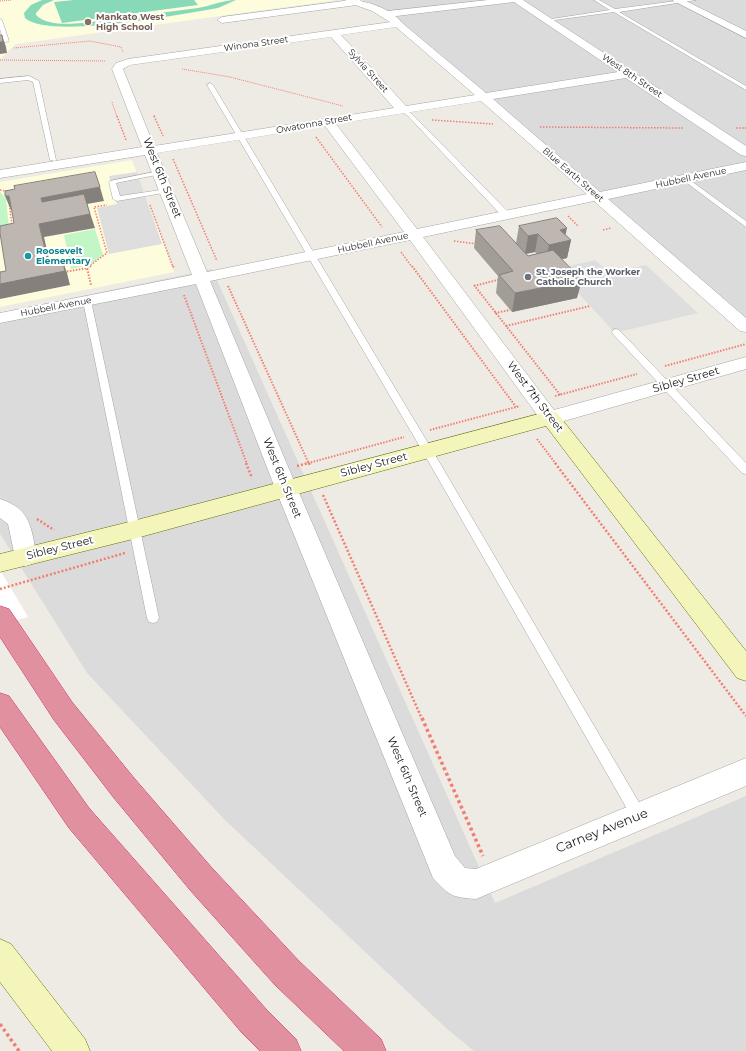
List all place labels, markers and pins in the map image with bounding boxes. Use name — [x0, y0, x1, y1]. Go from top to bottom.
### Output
place label: Mankato West High School — [96, 12, 164, 33]
marker: Mankato West High School — [83, 17, 93, 27]
place label: Roosevelt Elementary — [36, 246, 90, 267]
marker: Roosevelt Elementary — [23, 251, 33, 261]
place label: St. Joseph the Worker Catholic Church — [536, 267, 640, 288]
marker: St. Joseph the Worker Catholic Church — [523, 272, 533, 282]

